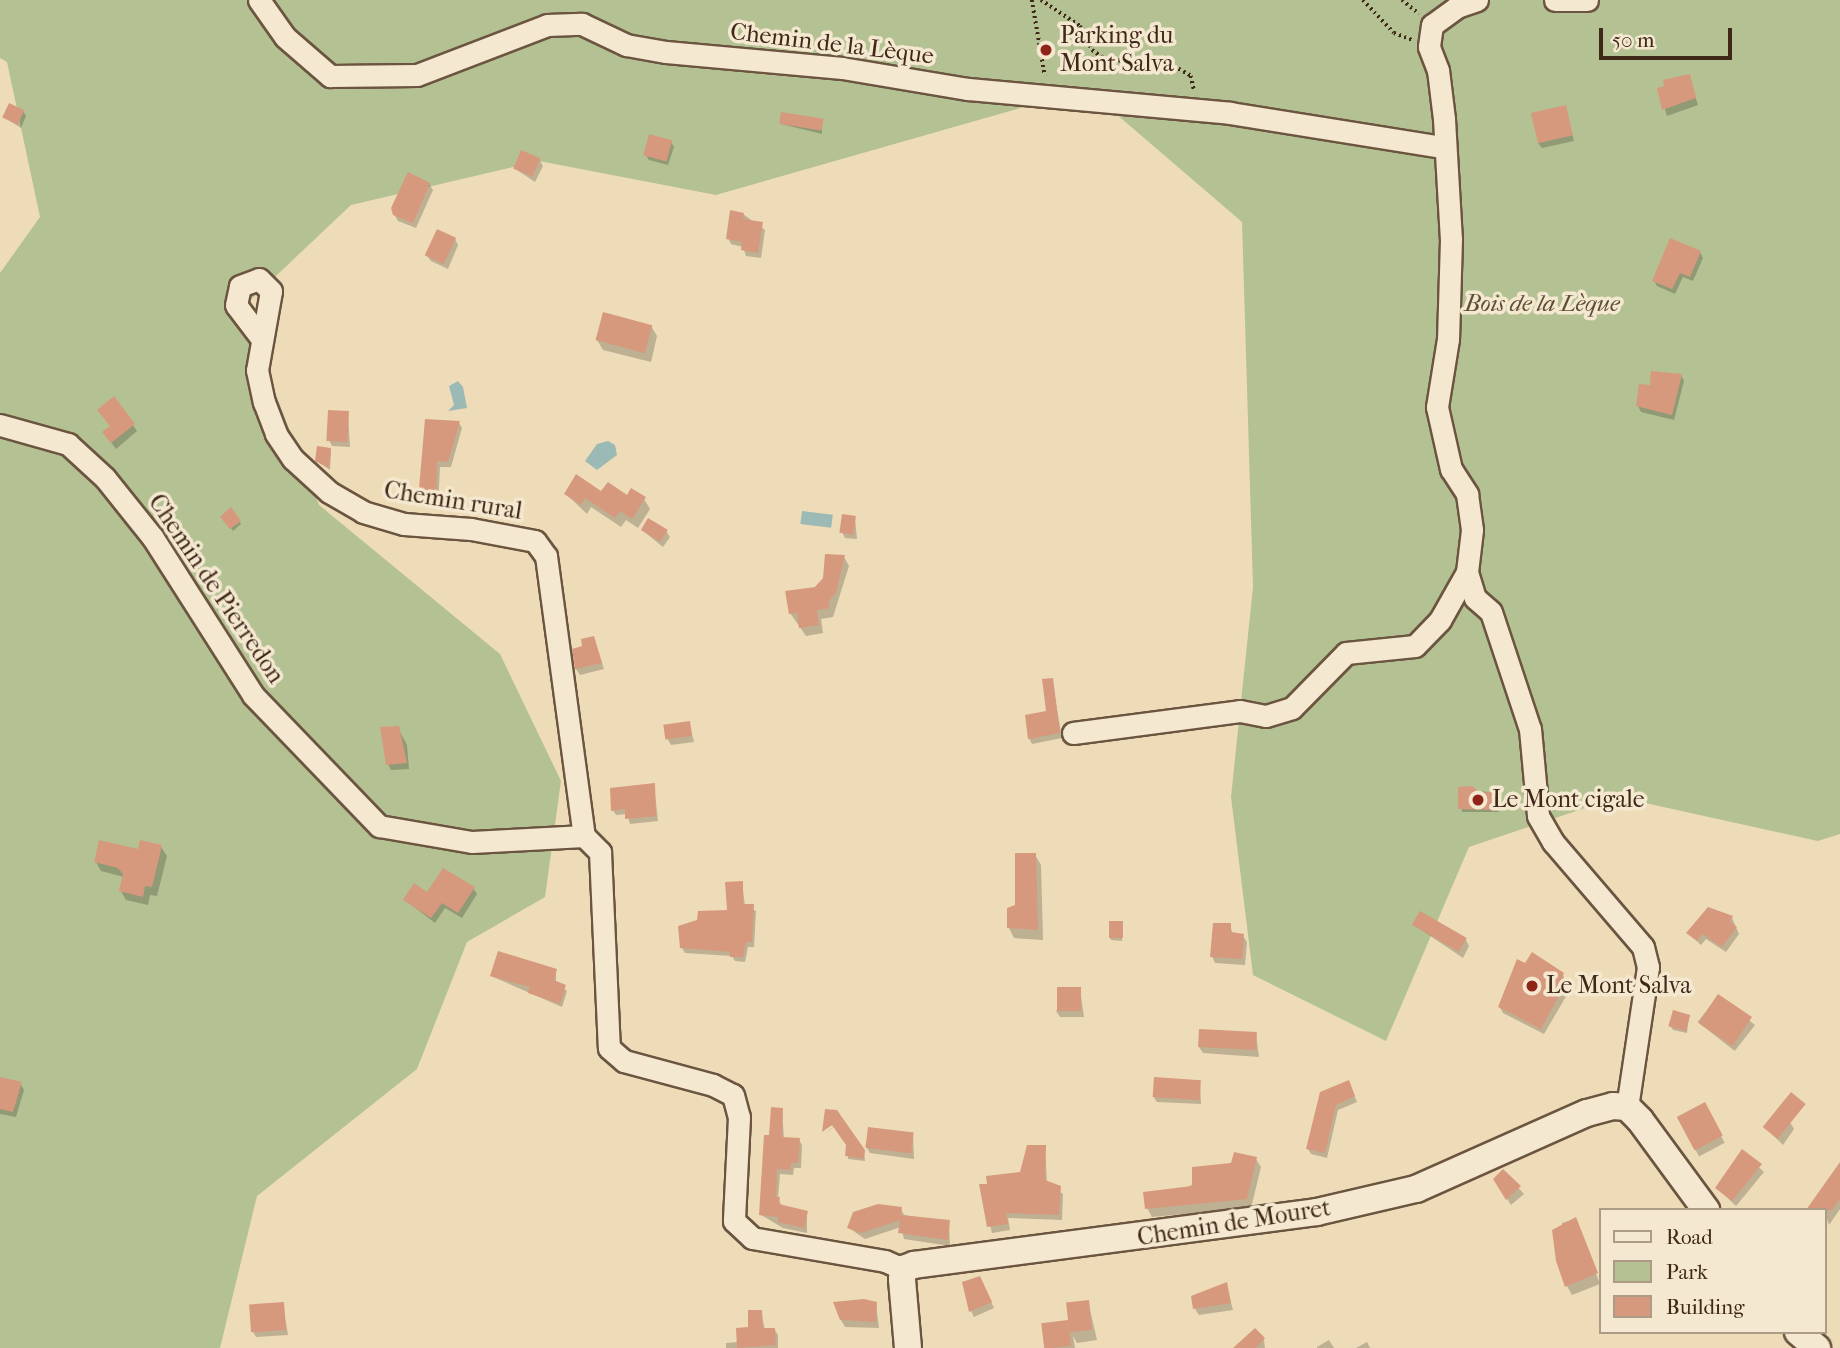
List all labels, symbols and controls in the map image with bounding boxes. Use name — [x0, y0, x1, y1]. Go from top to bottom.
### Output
scale bar — [1602, 14, 1735, 58]
street label: Chemin de la Lèque — [729, 17, 935, 71]
place label: Parking du Mont Salva — [1060, 22, 1174, 78]
text: 50 m — [1612, 28, 1655, 52]
marker: Parking du Mont Salva — [1038, 42, 1054, 58]
park label: Bois de la Lèque — [1464, 290, 1620, 318]
street label: Chemin rural — [382, 476, 524, 526]
street label: Chemin de Pierredon — [142, 489, 290, 689]
place label: Le Mont cigale — [1492, 786, 1645, 814]
marker: Le Mont cigale — [1470, 792, 1486, 808]
place label: Le Mont Salva — [1546, 972, 1691, 1000]
marker: Le Mont Salva — [1524, 978, 1540, 994]
street label: Chemin de Mouret — [1135, 1194, 1333, 1252]
legend — [1598, 1208, 1826, 1334]
text: Road — [1666, 1225, 1713, 1249]
text: Park — [1666, 1260, 1708, 1284]
text: Building — [1666, 1295, 1744, 1319]

